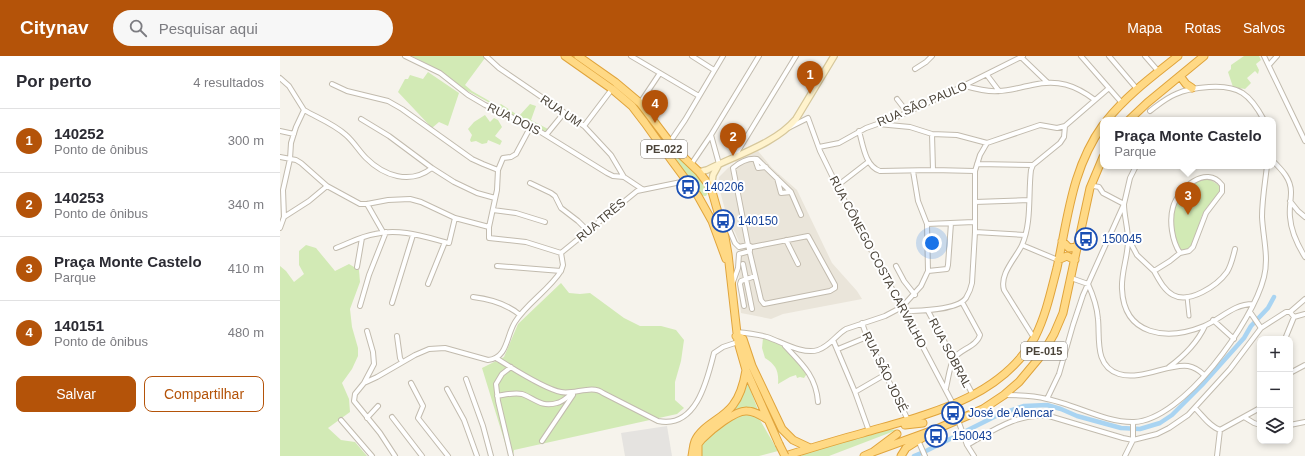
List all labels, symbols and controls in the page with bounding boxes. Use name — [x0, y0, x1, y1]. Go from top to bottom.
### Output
search box — [113, 10, 393, 46]
text: Citynav — [20, 17, 89, 38]
icon: search — [127, 17, 149, 39]
text: Pesquisar aqui — [159, 20, 258, 37]
text: Mapa — [1127, 20, 1162, 36]
text: Rotas — [1184, 20, 1221, 36]
text: Salvos — [1243, 20, 1285, 36]
pin: 1 — [797, 61, 823, 94]
text: Por perto — [16, 72, 92, 91]
text: 4 resultados — [193, 75, 264, 90]
street label: RUA SÃO PAULO — [875, 79, 969, 129]
pin: 4 — [642, 90, 668, 123]
street label: RUA UM — [538, 92, 584, 130]
street label: RUA DOIS — [485, 100, 543, 138]
popup — [1100, 117, 1276, 169]
pin: 2 — [720, 123, 746, 156]
text: 140252 — [54, 125, 104, 142]
text: Praça Monte Castelo — [1114, 127, 1262, 144]
text: 1 — [25, 133, 33, 148]
text: 300 m — [228, 133, 264, 148]
road number: PE-022 — [641, 140, 687, 158]
text: Ponto de ônibus — [54, 142, 148, 157]
text: Parque — [1114, 144, 1156, 159]
street label: RUA CÔNEGO COSTA CARVALHO — [827, 173, 930, 350]
bus stop icon: 140206 — [675, 174, 701, 200]
place label: 140206 — [704, 180, 744, 194]
pin: 3 — [1175, 182, 1201, 215]
text: 140253 — [54, 189, 104, 206]
street label: RUA TRÊS — [573, 195, 628, 245]
text: 2 — [25, 197, 33, 212]
text: 340 m — [228, 197, 264, 212]
text: Ponto de ônibus — [54, 206, 148, 221]
bus stop icon: 140150 — [710, 208, 736, 234]
place label: 140150 — [738, 214, 778, 228]
bus stop icon: 150045 — [1073, 226, 1099, 252]
place label: 150045 — [1102, 232, 1142, 246]
your location — [922, 233, 942, 253]
text: Praça Monte Castelo — [54, 253, 202, 270]
text: 3 — [25, 261, 33, 276]
text: 410 m — [228, 261, 264, 276]
text: Parque — [54, 270, 96, 285]
street label: RUA SOBRAL — [926, 316, 974, 390]
text: 140151 — [54, 317, 104, 334]
text: 4 — [25, 325, 33, 340]
text: 480 m — [228, 325, 264, 340]
street label: RUA SÃO JOSÉ — [859, 329, 911, 415]
text: Ponto de ônibus — [54, 334, 148, 349]
map controls — [1257, 336, 1293, 444]
button: + — [1257, 336, 1293, 372]
road number: PE-015 — [1021, 342, 1067, 360]
button: − — [1257, 372, 1293, 408]
button: Salvar — [16, 376, 136, 412]
button: Compartilhar — [144, 376, 264, 412]
bus stop icon: José de Alencar — [940, 400, 966, 426]
place label: José de Alencar — [968, 406, 1053, 420]
button: layers — [1257, 408, 1293, 444]
bus stop icon: 150043 — [923, 423, 949, 449]
place label: 150043 — [952, 429, 992, 443]

